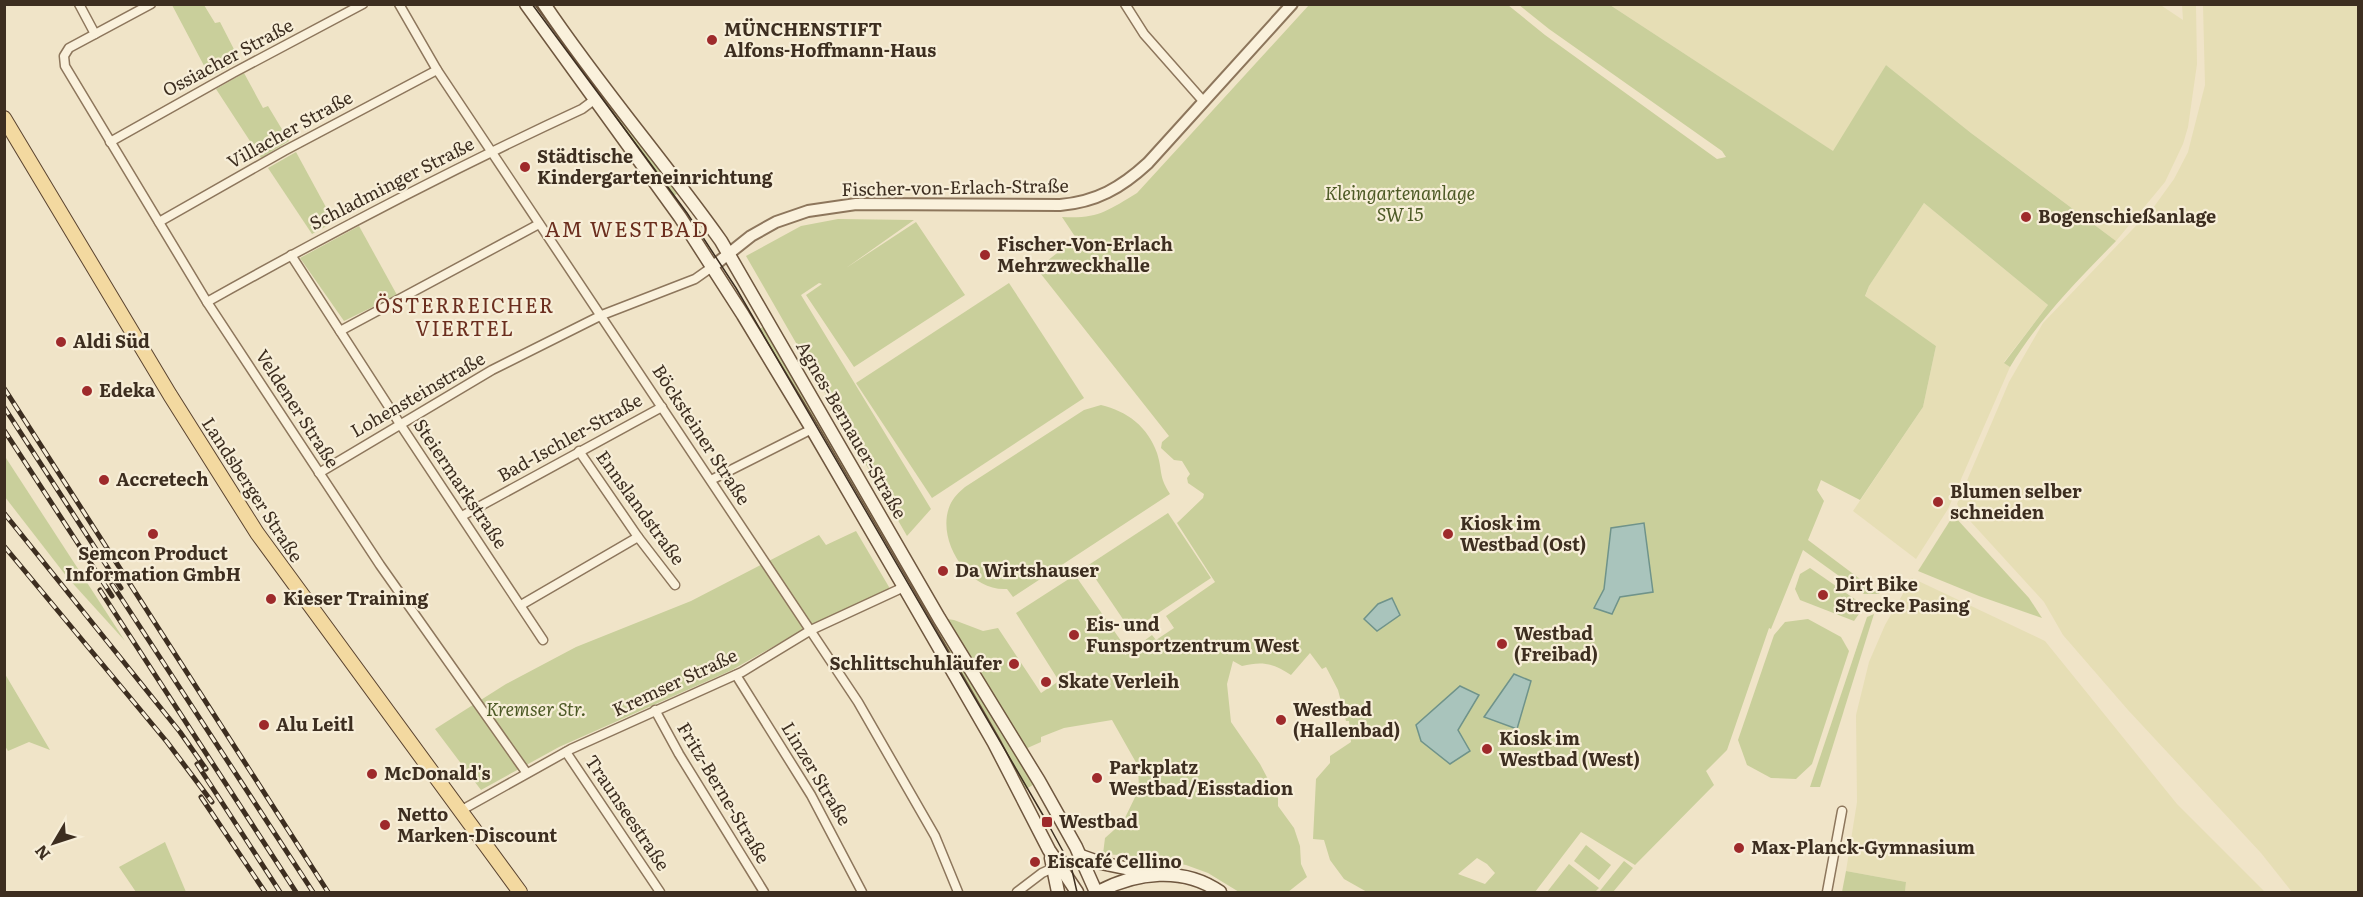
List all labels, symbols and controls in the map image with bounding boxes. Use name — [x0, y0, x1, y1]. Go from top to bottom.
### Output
street label: Ossiacher Straße — [157, 11, 298, 103]
place label: MÜNCHENSTIFT Alfons-Hoffmann-Haus — [724, 15, 936, 63]
marker: MÜNCHENSTIFT Alfons-Hoffmann-Haus — [705, 33, 719, 47]
street label: Villacher Straße — [222, 83, 357, 174]
street label: Schladminger Straße — [304, 129, 478, 236]
place label: Städtische Kindergarteneinrichtung — [537, 142, 774, 190]
marker: Städtische Kindergarteneinrichtung — [518, 160, 532, 174]
street label: Fischer-von-Erlach-Straße — [841, 171, 1069, 202]
park label: Kleingartenanlage SW 15 — [1325, 179, 1475, 227]
place label: Bogenschießanlage — [2038, 202, 2216, 229]
marker: Bogenschießanlage — [2019, 210, 2033, 224]
district label: AM WESTBAD — [545, 212, 709, 243]
place label: Fischer-Von-Erlach Mehrzweckhalle — [997, 230, 1173, 278]
marker: Fischer-Von-Erlach Mehrzweckhalle — [978, 248, 992, 262]
district label: ÖSTERREICHER VIERTEL — [375, 289, 555, 342]
place label: Aldi Süd — [73, 327, 150, 354]
marker: Aldi Süd — [54, 335, 68, 349]
street label: Agnes-Bernauer-Straße — [790, 335, 914, 523]
street label: Veldener Straße — [250, 343, 347, 473]
street label: Lohensteinstraße — [345, 344, 489, 443]
street label: Böcksteiner Straße — [647, 358, 758, 510]
place label: Edeka — [99, 376, 156, 403]
marker: Edeka — [80, 384, 94, 398]
street label: Bad-Ischler-Straße — [492, 386, 647, 488]
street label: Landsberger Straße — [196, 411, 310, 567]
street label: Steiermarkstraße — [408, 413, 515, 554]
street label: Ennslandstraße — [590, 444, 692, 570]
place label: Accretech — [116, 465, 209, 492]
marker: Accretech — [97, 473, 111, 487]
place label: Blumen selber schneiden — [1950, 477, 2082, 525]
marker: Blumen selber schneiden — [1931, 495, 1945, 509]
place label: Kiosk im Westbad (Ost) — [1460, 509, 1586, 557]
marker: Semcon Product Information GmbH — [146, 527, 160, 541]
marker: Kiosk im Westbad (Ost) — [1441, 527, 1455, 541]
place label: Semcon Product Information GmbH — [65, 539, 241, 587]
place label: Da Wirtshauser — [955, 556, 1099, 583]
marker: Da Wirtshauser — [936, 564, 950, 578]
place label: Dirt Bike Strecke Pasing — [1835, 570, 1971, 618]
place label: Kieser Training — [283, 584, 429, 611]
marker: Dirt Bike Strecke Pasing — [1816, 588, 1830, 602]
marker: Kieser Training — [264, 592, 278, 606]
place label: Eis- und Funsportzentrum West — [1086, 610, 1300, 658]
place label: Westbad (Freibad) — [1514, 619, 1598, 667]
marker: Eis- und Funsportzentrum West — [1067, 628, 1081, 642]
marker: Westbad (Freibad) — [1495, 637, 1509, 651]
street label: Kremser Straße — [607, 641, 741, 722]
place label: Schlittschuhläufer — [830, 649, 1002, 676]
marker: Schlittschuhläufer — [1007, 657, 1021, 671]
place label: Skate Verleih — [1058, 667, 1180, 694]
marker: Skate Verleih — [1039, 675, 1053, 689]
park label: Kremser Str. — [486, 695, 586, 722]
place label: Westbad (Hallenbad) — [1293, 695, 1400, 743]
place label: Alu Leitl — [276, 710, 355, 737]
marker: Westbad (Hallenbad) — [1274, 713, 1288, 727]
street label: Fritz-Berne-Straße — [671, 716, 777, 868]
street label: Linzer Straße — [776, 716, 859, 830]
marker: Alu Leitl — [257, 718, 271, 732]
place label: Kiosk im Westbad (West) — [1499, 724, 1640, 772]
marker: Kiosk im Westbad (West) — [1480, 742, 1494, 756]
street label: Traunseestraße — [579, 749, 677, 876]
place label: Parkplatz Westbad/Eisstadion — [1109, 753, 1294, 801]
place label: McDonald's — [384, 759, 490, 786]
marker: McDonald's — [365, 767, 379, 781]
marker: Parkplatz Westbad/Eisstadion — [1090, 771, 1104, 785]
place label: Netto Marken-Discount — [397, 800, 557, 848]
place label: Westbad — [1059, 807, 1138, 834]
north arrow — [24, 813, 84, 873]
marker: Westbad — [1040, 815, 1054, 829]
marker: Netto Marken-Discount — [378, 818, 392, 832]
place label: Max-Planck-Gymnasium — [1751, 833, 1975, 860]
text: N — [28, 840, 55, 866]
marker: Max-Planck-Gymnasium — [1732, 841, 1746, 855]
place label: Eiscafé Cellino — [1047, 847, 1182, 874]
marker: Eiscafé Cellino — [1028, 855, 1042, 869]

